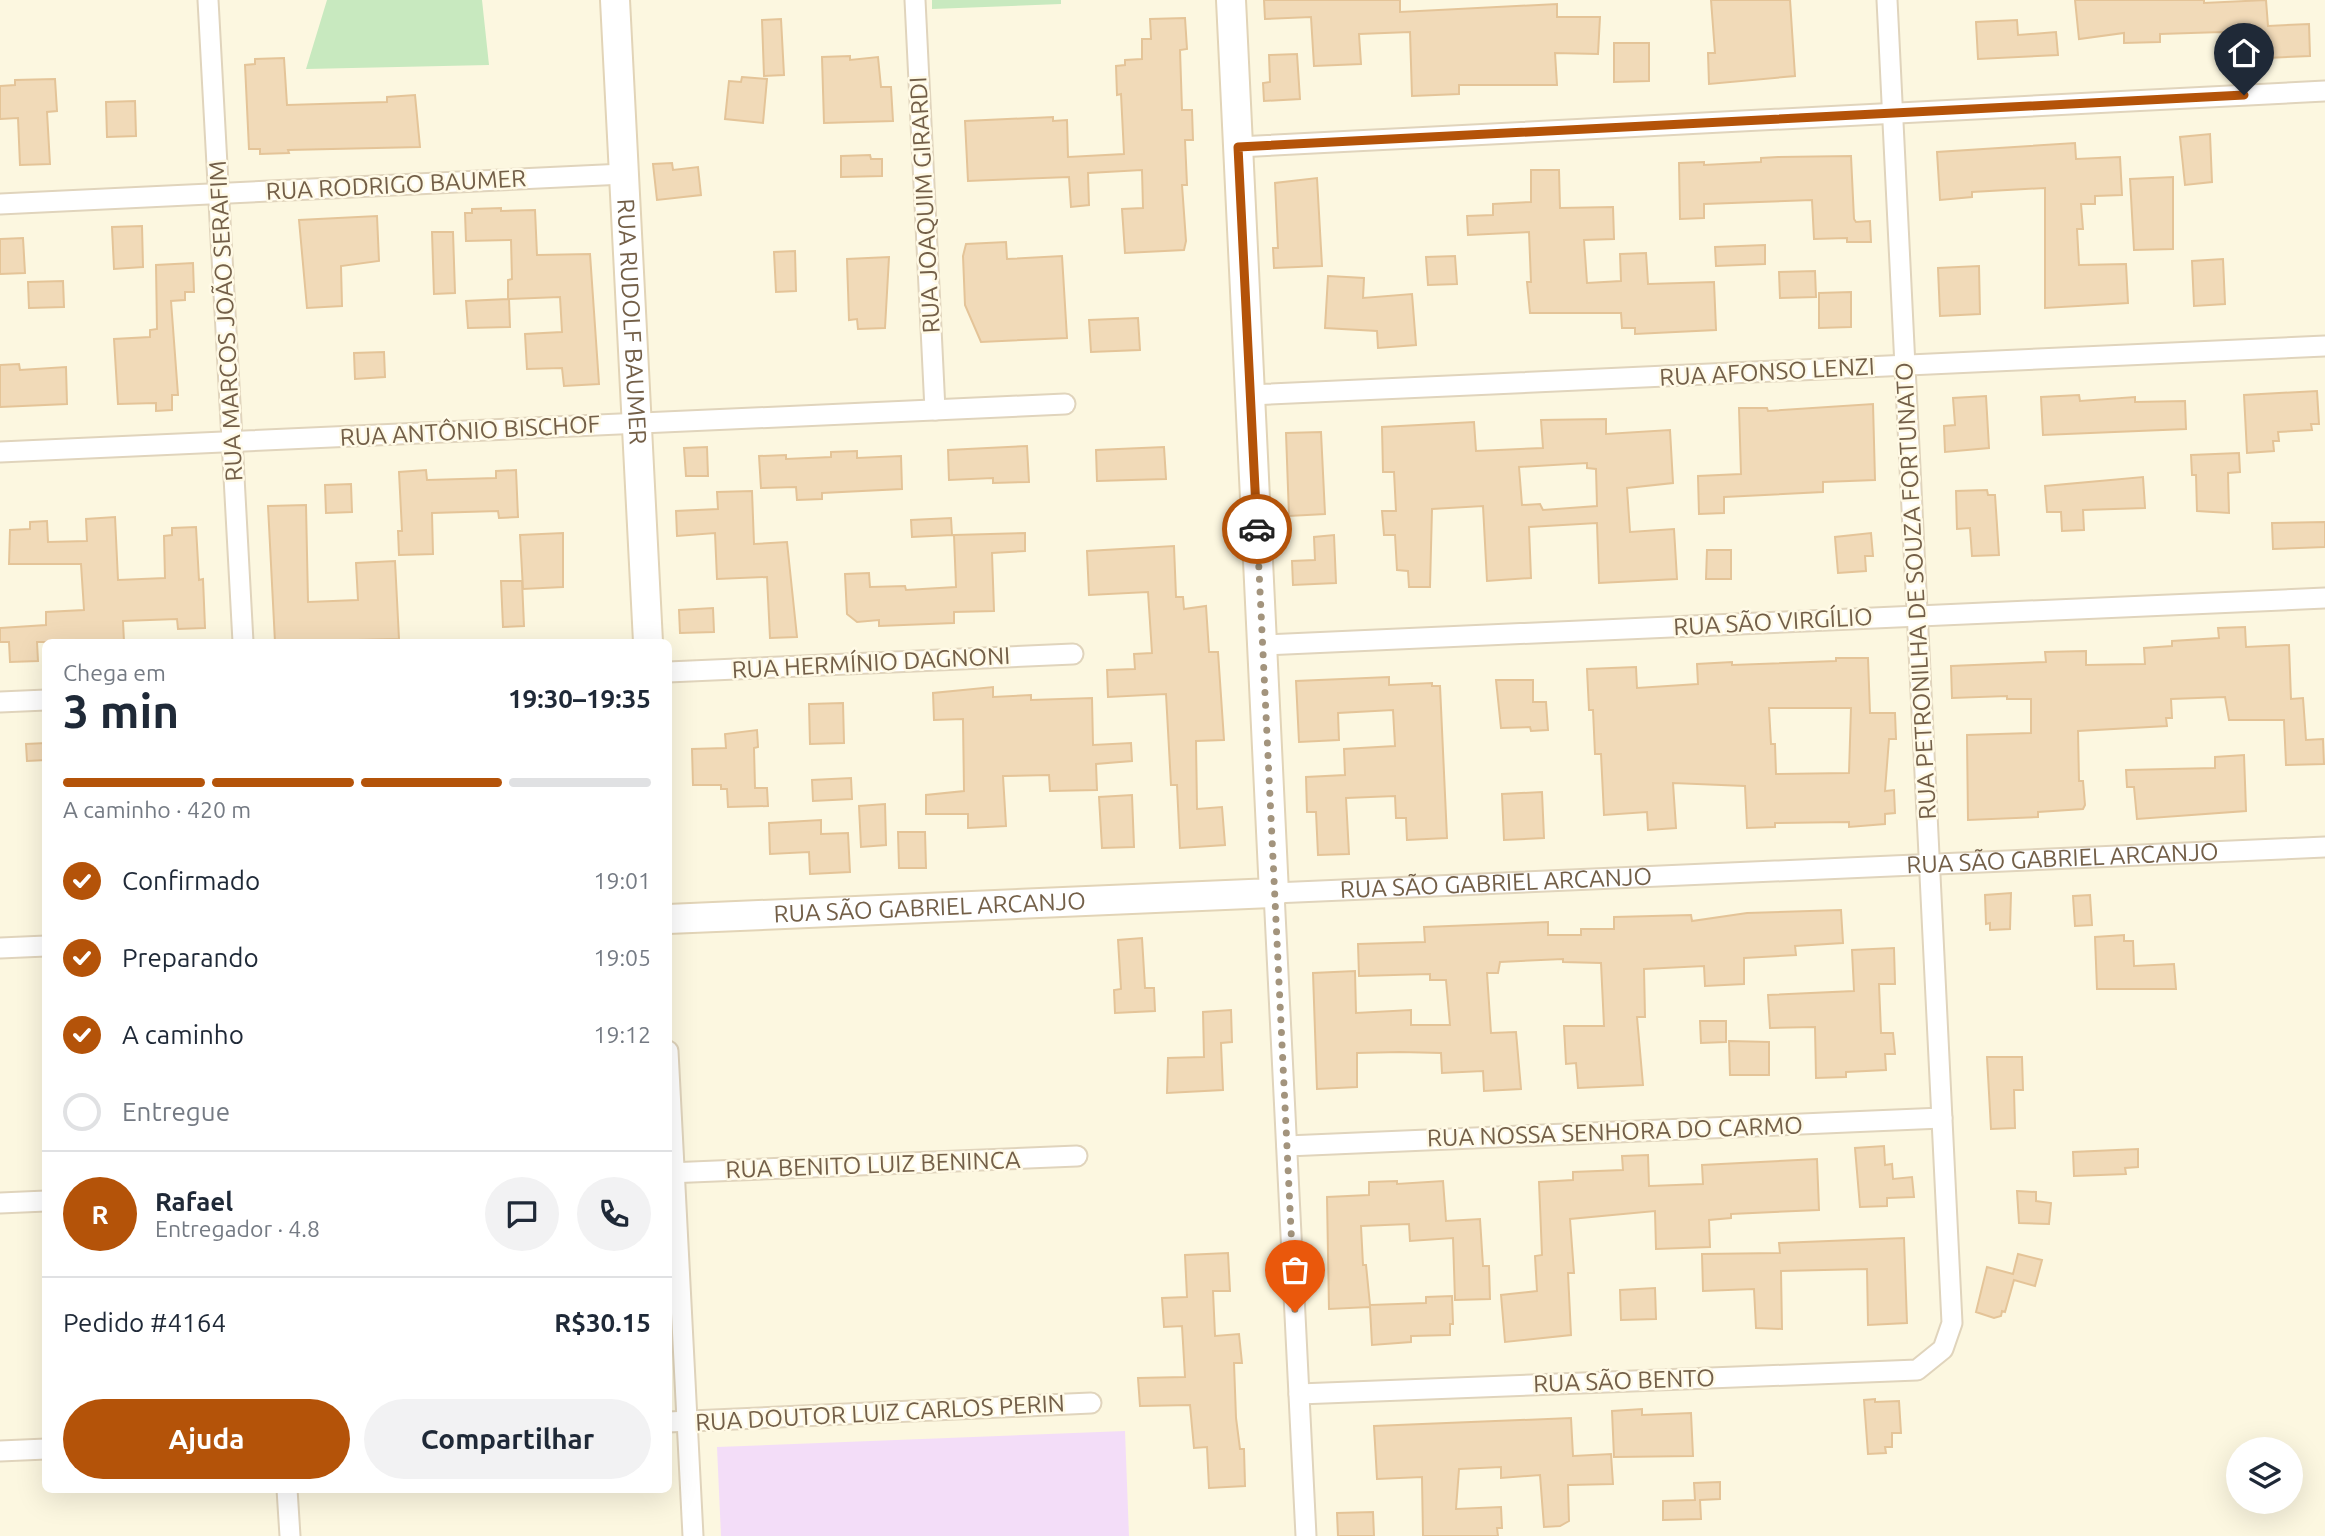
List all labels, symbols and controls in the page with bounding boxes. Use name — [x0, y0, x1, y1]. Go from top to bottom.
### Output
pin — [2214, 23, 2274, 95]
icon: home — [2225, 34, 2263, 72]
street label: RUA JOAQUIM GIRARDI — [904, 76, 945, 334]
street label: RUA MARCOS JOÃO SERAFIM — [204, 160, 247, 482]
street label: RUA RODRIGO BAUMER — [265, 164, 527, 205]
street label: RUA RUDOLF BAUMER — [612, 198, 652, 445]
street label: RUA AFONSO LENZI — [1659, 352, 1875, 391]
street label: RUA PETRONILHA DE SOUZA FORTUNATO — [1890, 362, 1941, 820]
street label: RUA ANTÔNIO BISCHOF — [339, 409, 601, 451]
courier — [1222, 494, 1292, 564]
icon: car — [1238, 510, 1276, 548]
street label: RUA SÃO VIRGÍLIO — [1673, 602, 1873, 640]
street label: RUA HERMÍNIO DAGNONI — [731, 641, 1011, 683]
text: Chega em — [63, 660, 166, 685]
text: 19:30–19:35 — [508, 684, 651, 713]
text: 3 min — [63, 685, 179, 737]
text: A caminho · 420 m — [63, 797, 251, 822]
street label: RUA SÃO GABRIEL ARCANJO — [1906, 838, 2219, 878]
icon: check — [63, 862, 101, 900]
street label: RUA SÃO GABRIEL ARCANJO — [1339, 862, 1653, 903]
text: Confirmado — [122, 866, 260, 895]
text: 19:01 — [593, 868, 651, 893]
street label: RUA SÃO GABRIEL ARCANJO — [773, 887, 1086, 927]
icon: check — [63, 939, 101, 977]
text: Preparando — [122, 943, 259, 972]
text: 19:05 — [593, 945, 651, 970]
icon: check — [63, 1016, 101, 1054]
text: A caminho — [122, 1020, 244, 1049]
text: 19:12 — [593, 1022, 651, 1047]
text: Entregue — [122, 1097, 230, 1126]
street label: RUA NOSSA SENHORA DO CARMO — [1427, 1111, 1803, 1152]
street label: RUA BENITO LUIZ BENINCA — [725, 1146, 1021, 1183]
button: chat — [485, 1177, 559, 1251]
button: phone — [577, 1177, 651, 1251]
text: Rafael — [155, 1187, 233, 1216]
text: R — [91, 1200, 109, 1229]
text: Entregador · 4.8 — [155, 1216, 320, 1241]
pin — [1265, 1240, 1325, 1312]
icon: bag — [1276, 1251, 1314, 1289]
text: Pedido #4164 — [63, 1308, 226, 1337]
text: R$30.15 — [554, 1308, 651, 1337]
street label: RUA SÃO BENTO — [1533, 1364, 1715, 1397]
street label: RUA DOUTOR LUIZ CARLOS PERIN — [694, 1389, 1065, 1436]
button: Ajuda — [63, 1399, 350, 1479]
button: Compartilhar — [364, 1399, 651, 1479]
map controls — [2226, 1437, 2303, 1514]
button: layers — [2226, 1437, 2303, 1514]

